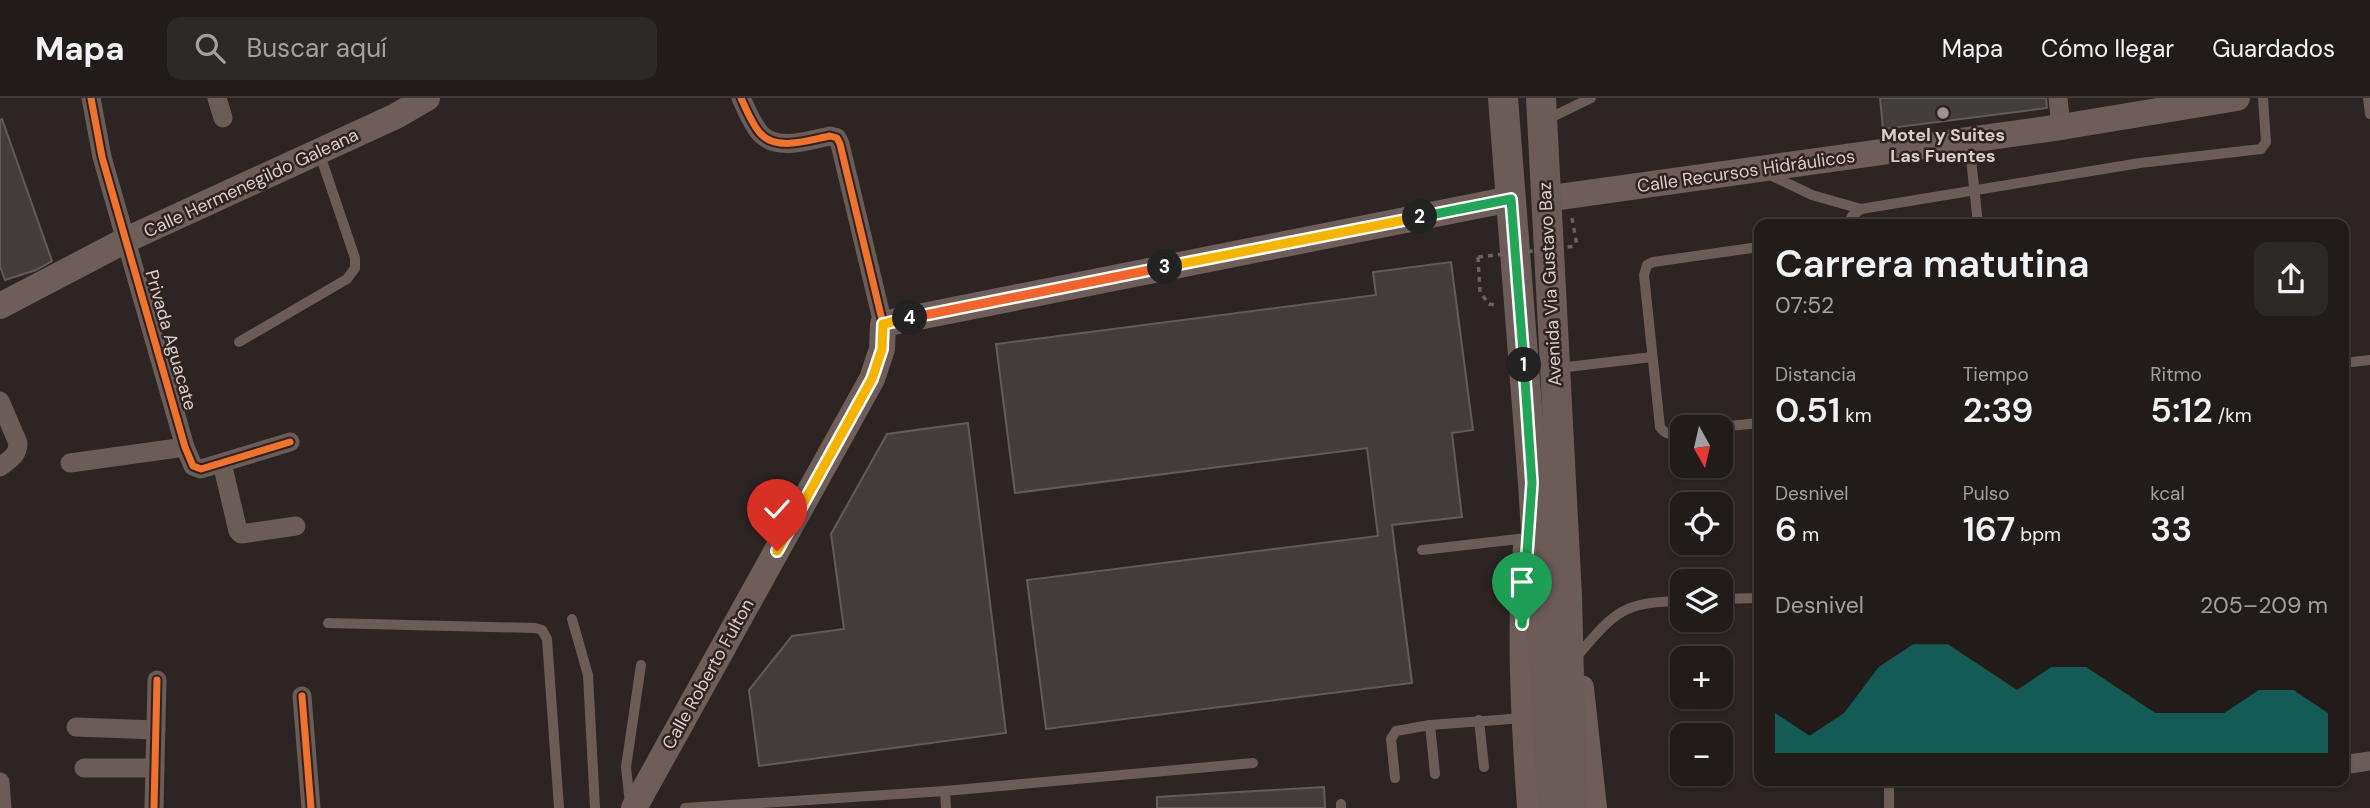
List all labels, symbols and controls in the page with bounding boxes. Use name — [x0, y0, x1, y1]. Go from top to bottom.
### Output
search box — [167, 17, 657, 80]
text: Mapa — [35, 27, 125, 70]
icon: search — [191, 29, 229, 67]
text: Buscar aquí — [247, 31, 387, 65]
text: Mapa — [1942, 33, 2003, 64]
text: Cómo llegar — [2041, 33, 2174, 64]
text: Guardados — [2212, 33, 2335, 64]
marker: Motel y Suites Las Fuentes — [1935, 105, 1951, 121]
street label: Calle Hermenegildo Galeana — [140, 123, 362, 243]
place label: Motel y Suites Las Fuentes — [1881, 123, 2005, 168]
street label: Calle Recursos Hidráulicos — [1635, 144, 1857, 198]
street label: Avenida Via Gustavo Baz — [1533, 181, 1567, 387]
pin: 2 — [1402, 200, 1438, 234]
text: 2 — [1414, 204, 1425, 229]
text: Carrera matutina — [1775, 239, 2089, 289]
button: share — [2254, 242, 2328, 316]
pin: 3 — [1148, 250, 1182, 284]
text: 3 — [1159, 254, 1170, 279]
street label: Privada Aguacate — [139, 267, 203, 413]
text: 07:52 — [1775, 290, 1834, 320]
pin: 4 — [892, 300, 928, 336]
text: 4 — [903, 305, 916, 330]
pin: 1 — [1506, 348, 1542, 382]
text: 1 — [1520, 352, 1527, 377]
text: Distancia — [1775, 362, 1856, 387]
text: Tiempo — [1963, 362, 2029, 387]
text: Ritmo — [2150, 362, 2202, 387]
text: 0.51 — [1775, 387, 1840, 433]
text: 2:39 — [1963, 387, 2033, 433]
text: 5:12 — [2150, 387, 2213, 433]
text: km — [1840, 403, 1872, 428]
text: /km — [2213, 403, 2252, 428]
north arrow — [1670, 415, 1732, 478]
map controls — [1670, 415, 1733, 786]
pin — [747, 479, 807, 551]
text: Desnivel — [1775, 481, 1848, 506]
text: Pulso — [1963, 481, 2010, 506]
text: kcal — [2150, 481, 2185, 506]
icon: check — [758, 490, 796, 528]
button: locate — [1670, 492, 1733, 555]
text: 6 — [1775, 506, 1797, 552]
text: 167 — [1963, 506, 2015, 552]
text: 33 — [2150, 506, 2192, 552]
text: m — [1797, 522, 1819, 547]
text: bpm — [2015, 522, 2061, 547]
pin — [1492, 552, 1552, 624]
icon: arrive — [1503, 563, 1541, 601]
button: layers — [1670, 569, 1733, 632]
text: Desnivel — [1775, 590, 1864, 620]
text: 205–209 m — [2200, 590, 2328, 620]
street label: Calle Roberto Fulton — [657, 594, 759, 754]
button: + — [1670, 646, 1733, 709]
button: − — [1670, 723, 1733, 786]

